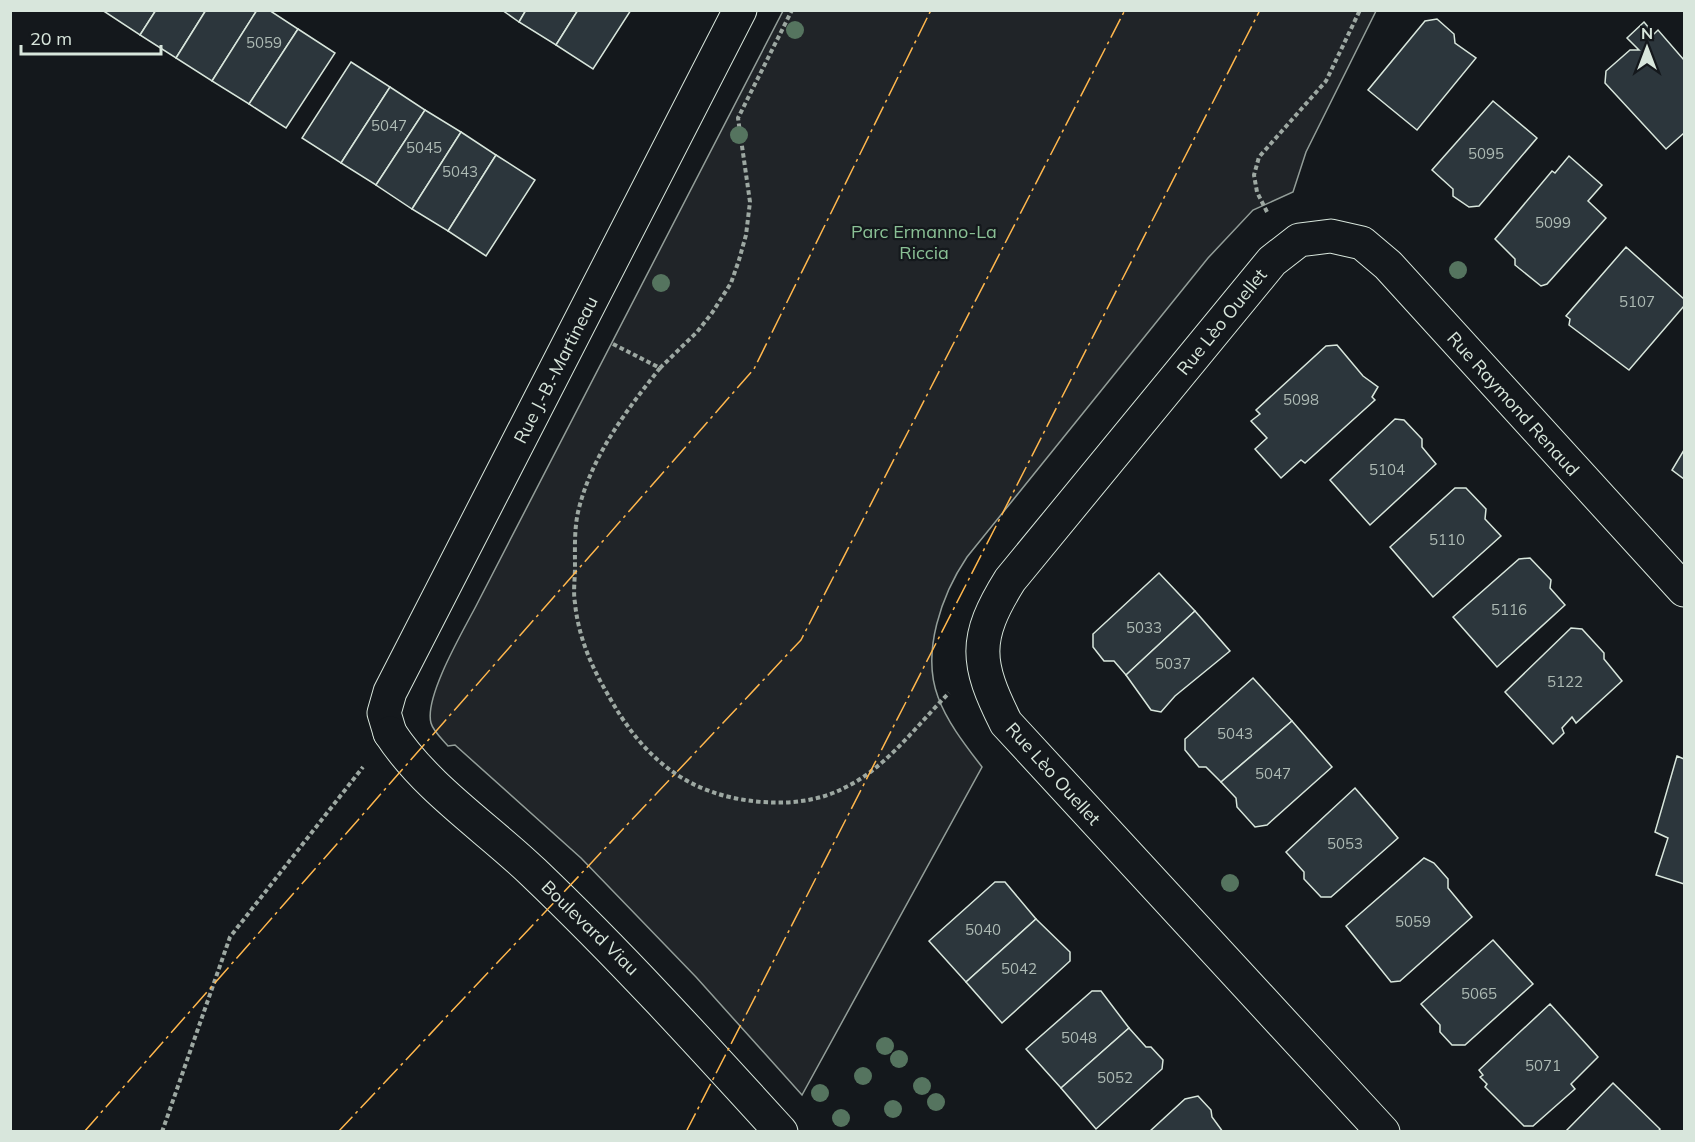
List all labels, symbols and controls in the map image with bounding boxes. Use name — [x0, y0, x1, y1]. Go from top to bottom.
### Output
scale bar — [21, 18, 160, 56]
north arrow — [1617, 18, 1677, 78]
text: N — [1641, 23, 1653, 43]
text: 20 m — [30, 27, 72, 50]
house number: 5059 — [246, 33, 282, 52]
house number: 5047 — [371, 116, 407, 135]
house number: 5045 — [406, 138, 442, 157]
house number: 5095 — [1468, 144, 1504, 163]
house number: 5043 — [442, 162, 478, 181]
house number: 5099 — [1535, 213, 1571, 232]
park label: Parc Ermanno-La Riccia — [851, 220, 997, 264]
street label: Rue Lèo Ouellet — [1172, 264, 1272, 380]
street label: Rue J.-B.-Martineau — [508, 292, 603, 447]
house number: 5107 — [1619, 292, 1655, 311]
street label: Rue Raymond Renaud — [1442, 327, 1584, 481]
house number: 5098 — [1283, 390, 1319, 409]
house number: 5104 — [1369, 460, 1405, 479]
house number: 5110 — [1429, 530, 1465, 549]
house number: 5116 — [1491, 600, 1527, 619]
house number: 5033 — [1126, 618, 1162, 637]
house number: 5037 — [1155, 654, 1191, 673]
house number: 5122 — [1547, 672, 1583, 691]
street label: Rue Lèo Ouellet — [1001, 717, 1106, 830]
house number: 5043 — [1217, 724, 1253, 743]
house number: 5047 — [1255, 764, 1291, 783]
house number: 5053 — [1327, 834, 1363, 853]
street label: Boulevard Viau — [537, 875, 644, 980]
house number: 5059 — [1395, 912, 1431, 931]
house number: 5040 — [965, 920, 1001, 939]
house number: 5042 — [1001, 959, 1037, 978]
house number: 5065 — [1461, 984, 1497, 1003]
house number: 5048 — [1061, 1028, 1097, 1047]
house number: 5071 — [1525, 1056, 1561, 1075]
house number: 5052 — [1097, 1068, 1133, 1087]

